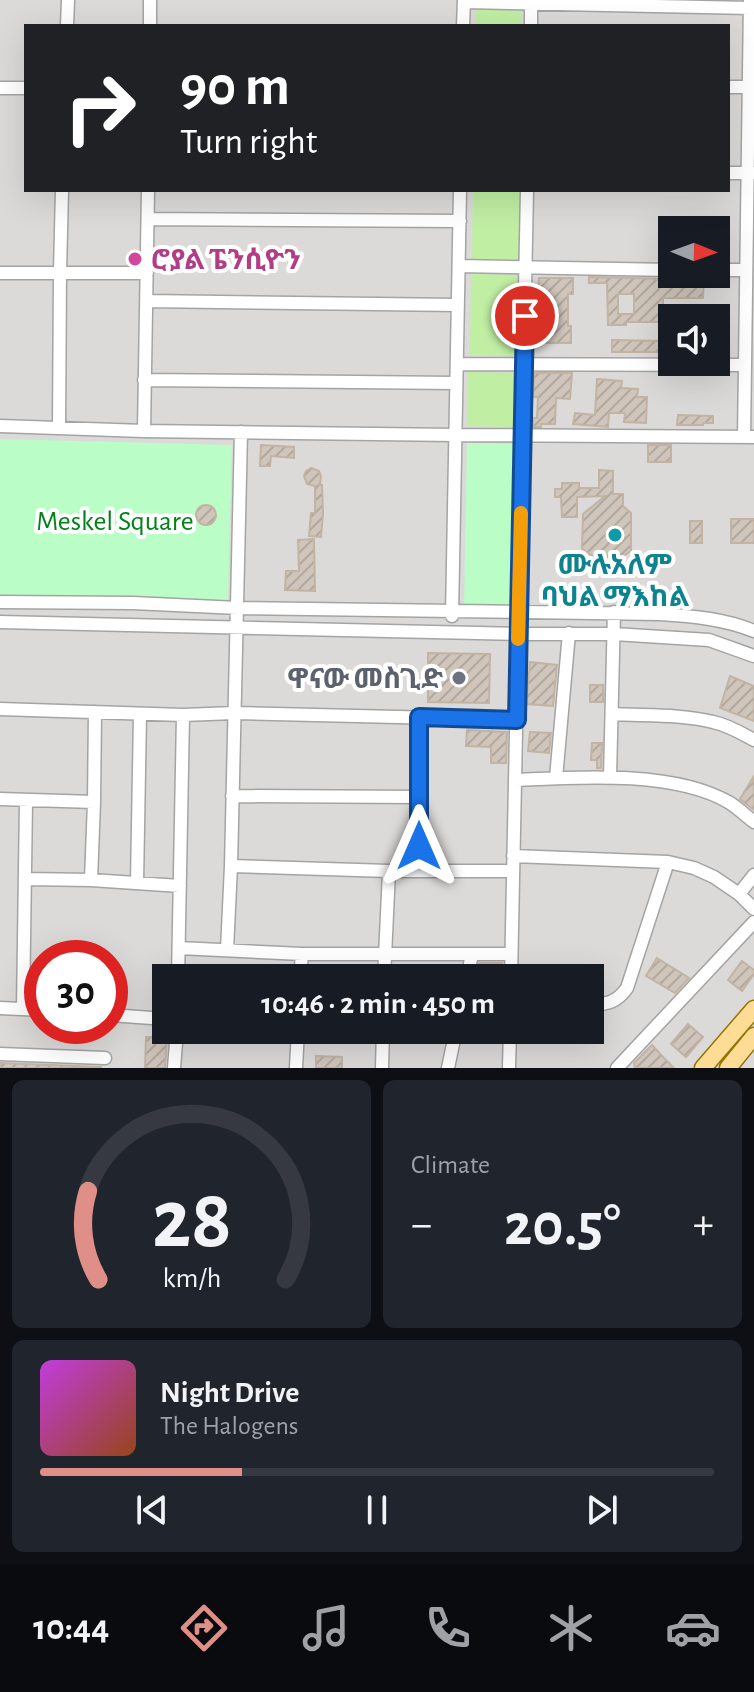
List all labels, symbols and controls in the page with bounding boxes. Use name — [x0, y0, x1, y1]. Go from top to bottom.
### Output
icon: right — [48, 56, 152, 160]
text: 90 m — [180, 59, 290, 115]
text: Turn right — [180, 124, 317, 160]
north arrow — [658, 216, 730, 288]
map controls — [658, 216, 730, 376]
place label: ሮያል ፔንሲዮን — [151, 247, 301, 275]
marker: ሮያል ፔንሲዮን — [126, 250, 144, 268]
pin — [491, 282, 559, 350]
icon: arrive — [503, 294, 547, 338]
button: sound — [658, 304, 730, 376]
park label: Meskel Square — [36, 508, 194, 536]
marker: ሙሉአለም ባህል ማእከል — [606, 526, 624, 544]
place label: ሙሉአለም ባህል ማእከል — [541, 552, 690, 612]
place label: ዋናው መስጊድ — [288, 666, 443, 694]
marker: ዋናው መስጊድ — [450, 669, 468, 687]
position arrow — [377, 804, 461, 888]
speed limit sign: 30 — [24, 940, 128, 1044]
text: 10:46 · 2 min · 450 m — [261, 989, 495, 1019]
text: Climate — [411, 1152, 490, 1178]
text: 28 — [151, 1179, 232, 1263]
text: 20.5° — [504, 1196, 621, 1256]
text: − — [411, 1203, 432, 1247]
text: + — [693, 1203, 714, 1247]
text: km/h — [162, 1264, 221, 1293]
text: Night Drive — [160, 1378, 299, 1408]
text: The Halogens — [160, 1413, 298, 1439]
icon: previous — [130, 1488, 174, 1532]
icon: pause — [355, 1488, 399, 1532]
icon: next — [580, 1488, 624, 1532]
icon: directions — [176, 1600, 232, 1656]
icon: music — [298, 1600, 354, 1656]
icon: phone — [420, 1600, 476, 1656]
icon: climate — [543, 1600, 599, 1656]
icon: car — [665, 1600, 721, 1656]
text: 10:44 — [33, 1610, 109, 1646]

